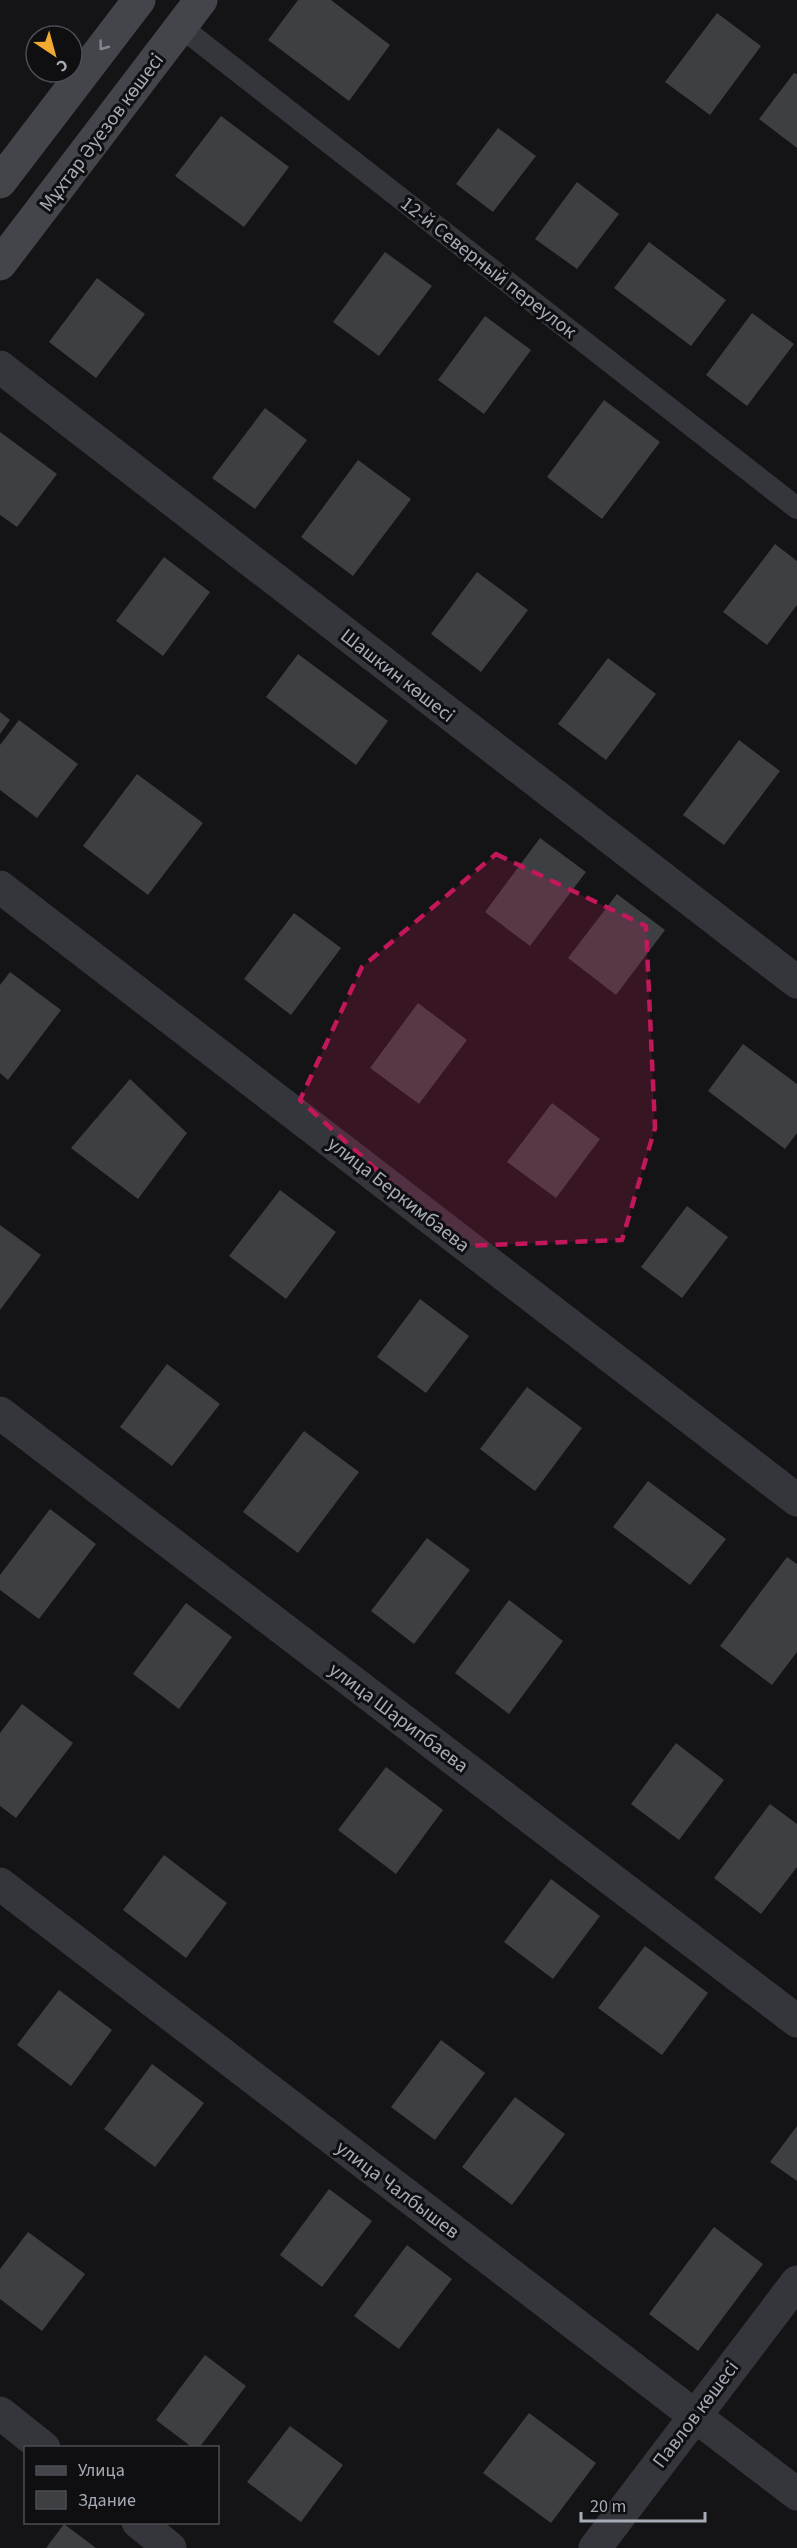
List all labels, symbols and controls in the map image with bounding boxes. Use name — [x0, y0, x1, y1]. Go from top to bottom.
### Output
north arrow — [24, 24, 84, 84]
one-way arrow — [99, 40, 110, 51]
street label: Мұхтар Әуезов көшесі — [33, 48, 171, 218]
text: С — [52, 54, 72, 77]
street label: 12-й Северный переулок — [394, 190, 582, 346]
street label: Шашкин көшесі — [334, 622, 461, 729]
street label: улица Беркимбаева — [321, 1130, 475, 1259]
street label: улица Шарипбаева — [323, 1656, 474, 1780]
street label: улица Чалбышев — [330, 2134, 465, 2246]
street label: Павлов көшесі — [646, 2355, 746, 2474]
legend — [24, 2446, 219, 2524]
text: Улица — [78, 2458, 125, 2483]
scale bar — [581, 2485, 706, 2523]
text: Здание — [78, 2488, 136, 2513]
text: 20 m — [590, 2494, 626, 2519]

